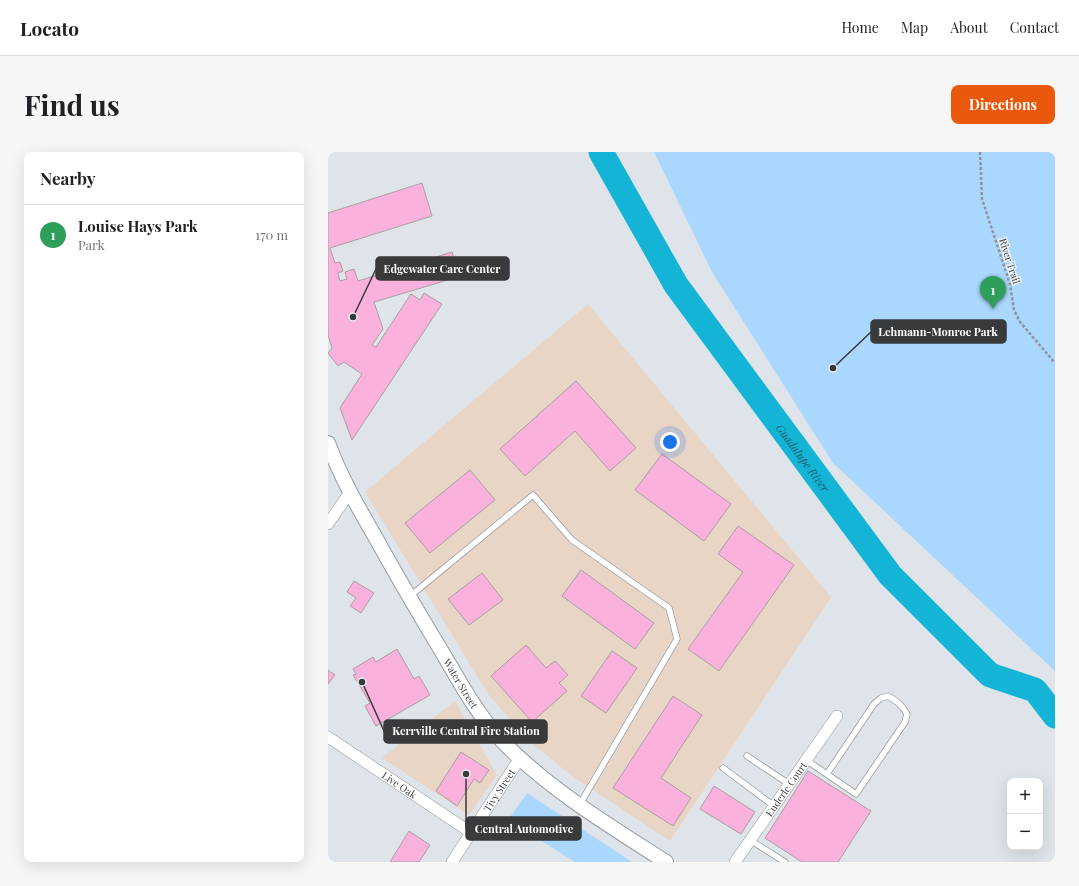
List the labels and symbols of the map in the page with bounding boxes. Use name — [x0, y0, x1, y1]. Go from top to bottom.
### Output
street label: River Trail — [996, 236, 1024, 286]
callout: Edgewater Care Center — [376, 257, 509, 280]
text: Edgewater Care Center — [384, 261, 501, 276]
pin: 1 — [980, 276, 1006, 309]
callout: Lehmann-Monroe Park — [871, 320, 1006, 343]
text: Lehmann-Monroe Park — [878, 324, 998, 339]
water label: Guadalupe River — [773, 421, 833, 494]
your location — [660, 432, 680, 452]
street label: Water Street — [440, 655, 482, 711]
callout: Kerrville Central Fire Station — [384, 720, 547, 743]
text: Kerrville Central Fire Station — [392, 723, 540, 738]
street label: Enderle Court — [762, 759, 810, 819]
street label: Tivy Street — [480, 766, 518, 814]
street label: Live Oak — [379, 768, 420, 802]
callout: Central Automotive — [466, 817, 581, 840]
text: Central Automotive — [475, 821, 574, 836]

